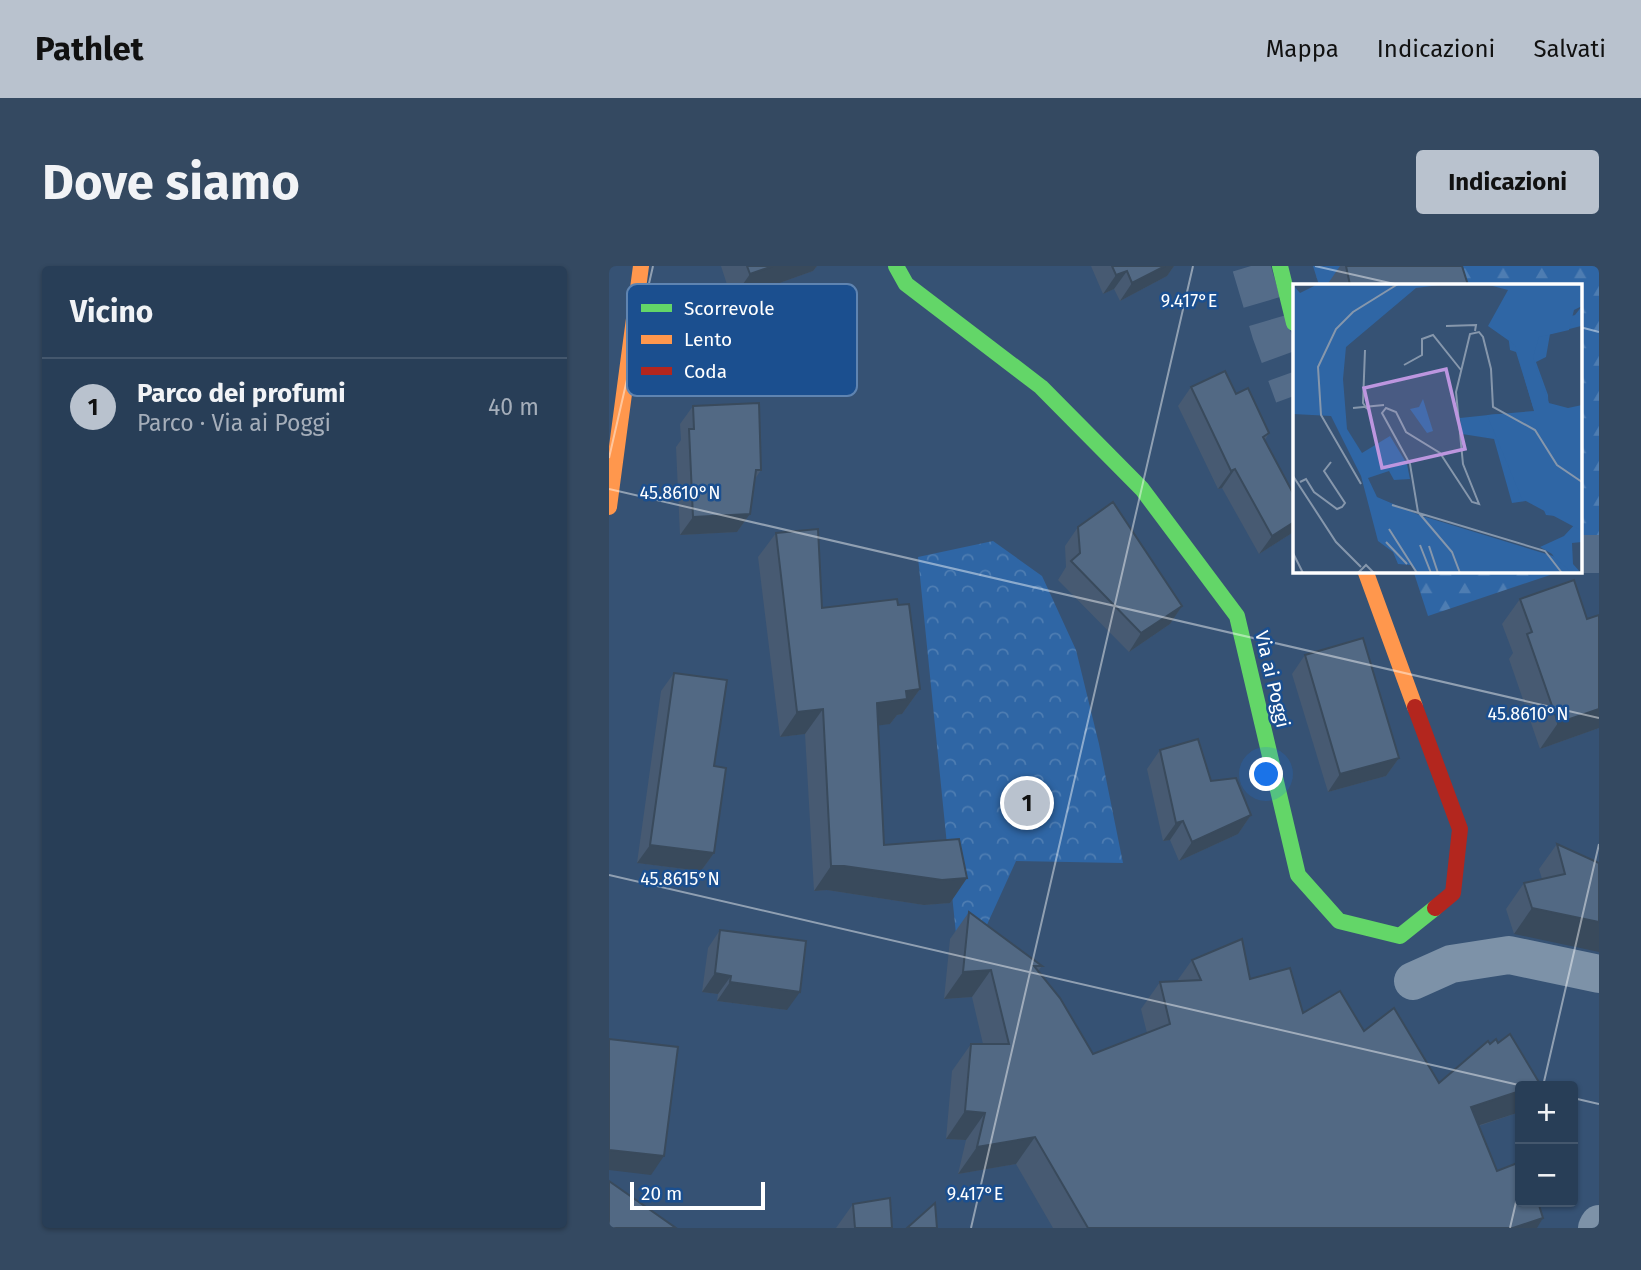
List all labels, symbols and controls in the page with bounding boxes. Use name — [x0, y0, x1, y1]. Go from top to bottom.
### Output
text: Pathlet — [35, 29, 144, 69]
text: Mappa — [1266, 35, 1339, 63]
text: Indicazioni — [1377, 35, 1495, 63]
text: Salvati — [1533, 35, 1606, 63]
button: Indicazioni — [1416, 150, 1599, 214]
text: Dove siamo — [42, 153, 300, 212]
legend — [627, 284, 857, 396]
inset map — [1293, 284, 1581, 572]
text: 9.417°E — [1161, 290, 1217, 312]
text: Vicino — [70, 294, 153, 330]
text: Scorrevole — [684, 297, 775, 320]
text: Lento — [684, 328, 732, 351]
text: Coda — [684, 360, 727, 383]
text: Parco dei profumi — [137, 378, 346, 409]
text: 1 — [88, 393, 98, 421]
text: 40 m — [488, 393, 539, 421]
text: Parco · Via ai Poggi — [137, 409, 331, 437]
text: 45.8610°N — [640, 482, 720, 504]
street label: Via ai Poggi — [1250, 628, 1295, 730]
text: 45.8610°N — [1488, 703, 1568, 725]
your location — [1249, 757, 1283, 791]
pin: 1 — [1004, 777, 1050, 829]
text: 45.8615°N — [640, 868, 720, 890]
map controls — [1515, 1081, 1578, 1207]
button: + — [1515, 1081, 1578, 1144]
button: − — [1515, 1144, 1578, 1207]
scale bar — [630, 1179, 765, 1211]
text: 20 m — [641, 1182, 682, 1205]
text: 9.417°E — [947, 1183, 1003, 1205]

